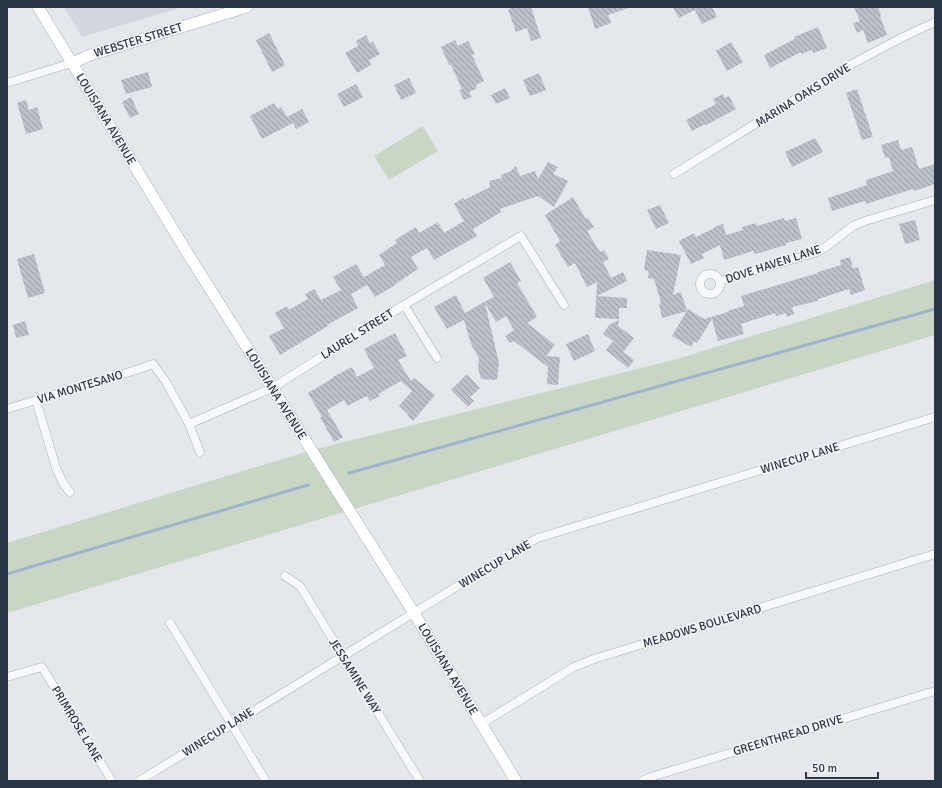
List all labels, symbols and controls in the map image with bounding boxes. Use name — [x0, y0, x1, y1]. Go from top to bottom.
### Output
street label: WEBSTER STREET — [92, 20, 184, 61]
street label: MARINA OAKS DRIVE — [753, 60, 854, 131]
street label: LOUISIANA AVENUE — [72, 71, 139, 168]
street label: DOVE HAVEN LANE — [723, 242, 823, 287]
street label: LAUREL STREET — [318, 306, 397, 363]
street label: LOUISIANA AVENUE — [242, 346, 310, 443]
street label: VIA MONTESANO — [35, 367, 125, 408]
street label: WINECUP LANE — [759, 439, 842, 478]
street label: WINECUP LANE — [456, 537, 534, 592]
street label: MEADOWS BOULEVARD — [641, 601, 764, 652]
street label: LOUISIANA AVENUE — [414, 621, 481, 718]
street label: JESSAMINE WAY — [325, 636, 384, 717]
street label: PRIMROSE LANE — [48, 683, 105, 765]
street label: WINECUP LANE — [180, 704, 257, 760]
street label: GREENTHREAD DRIVE — [731, 711, 845, 759]
scale bar — [806, 754, 878, 780]
text: 50 m — [812, 761, 837, 776]

